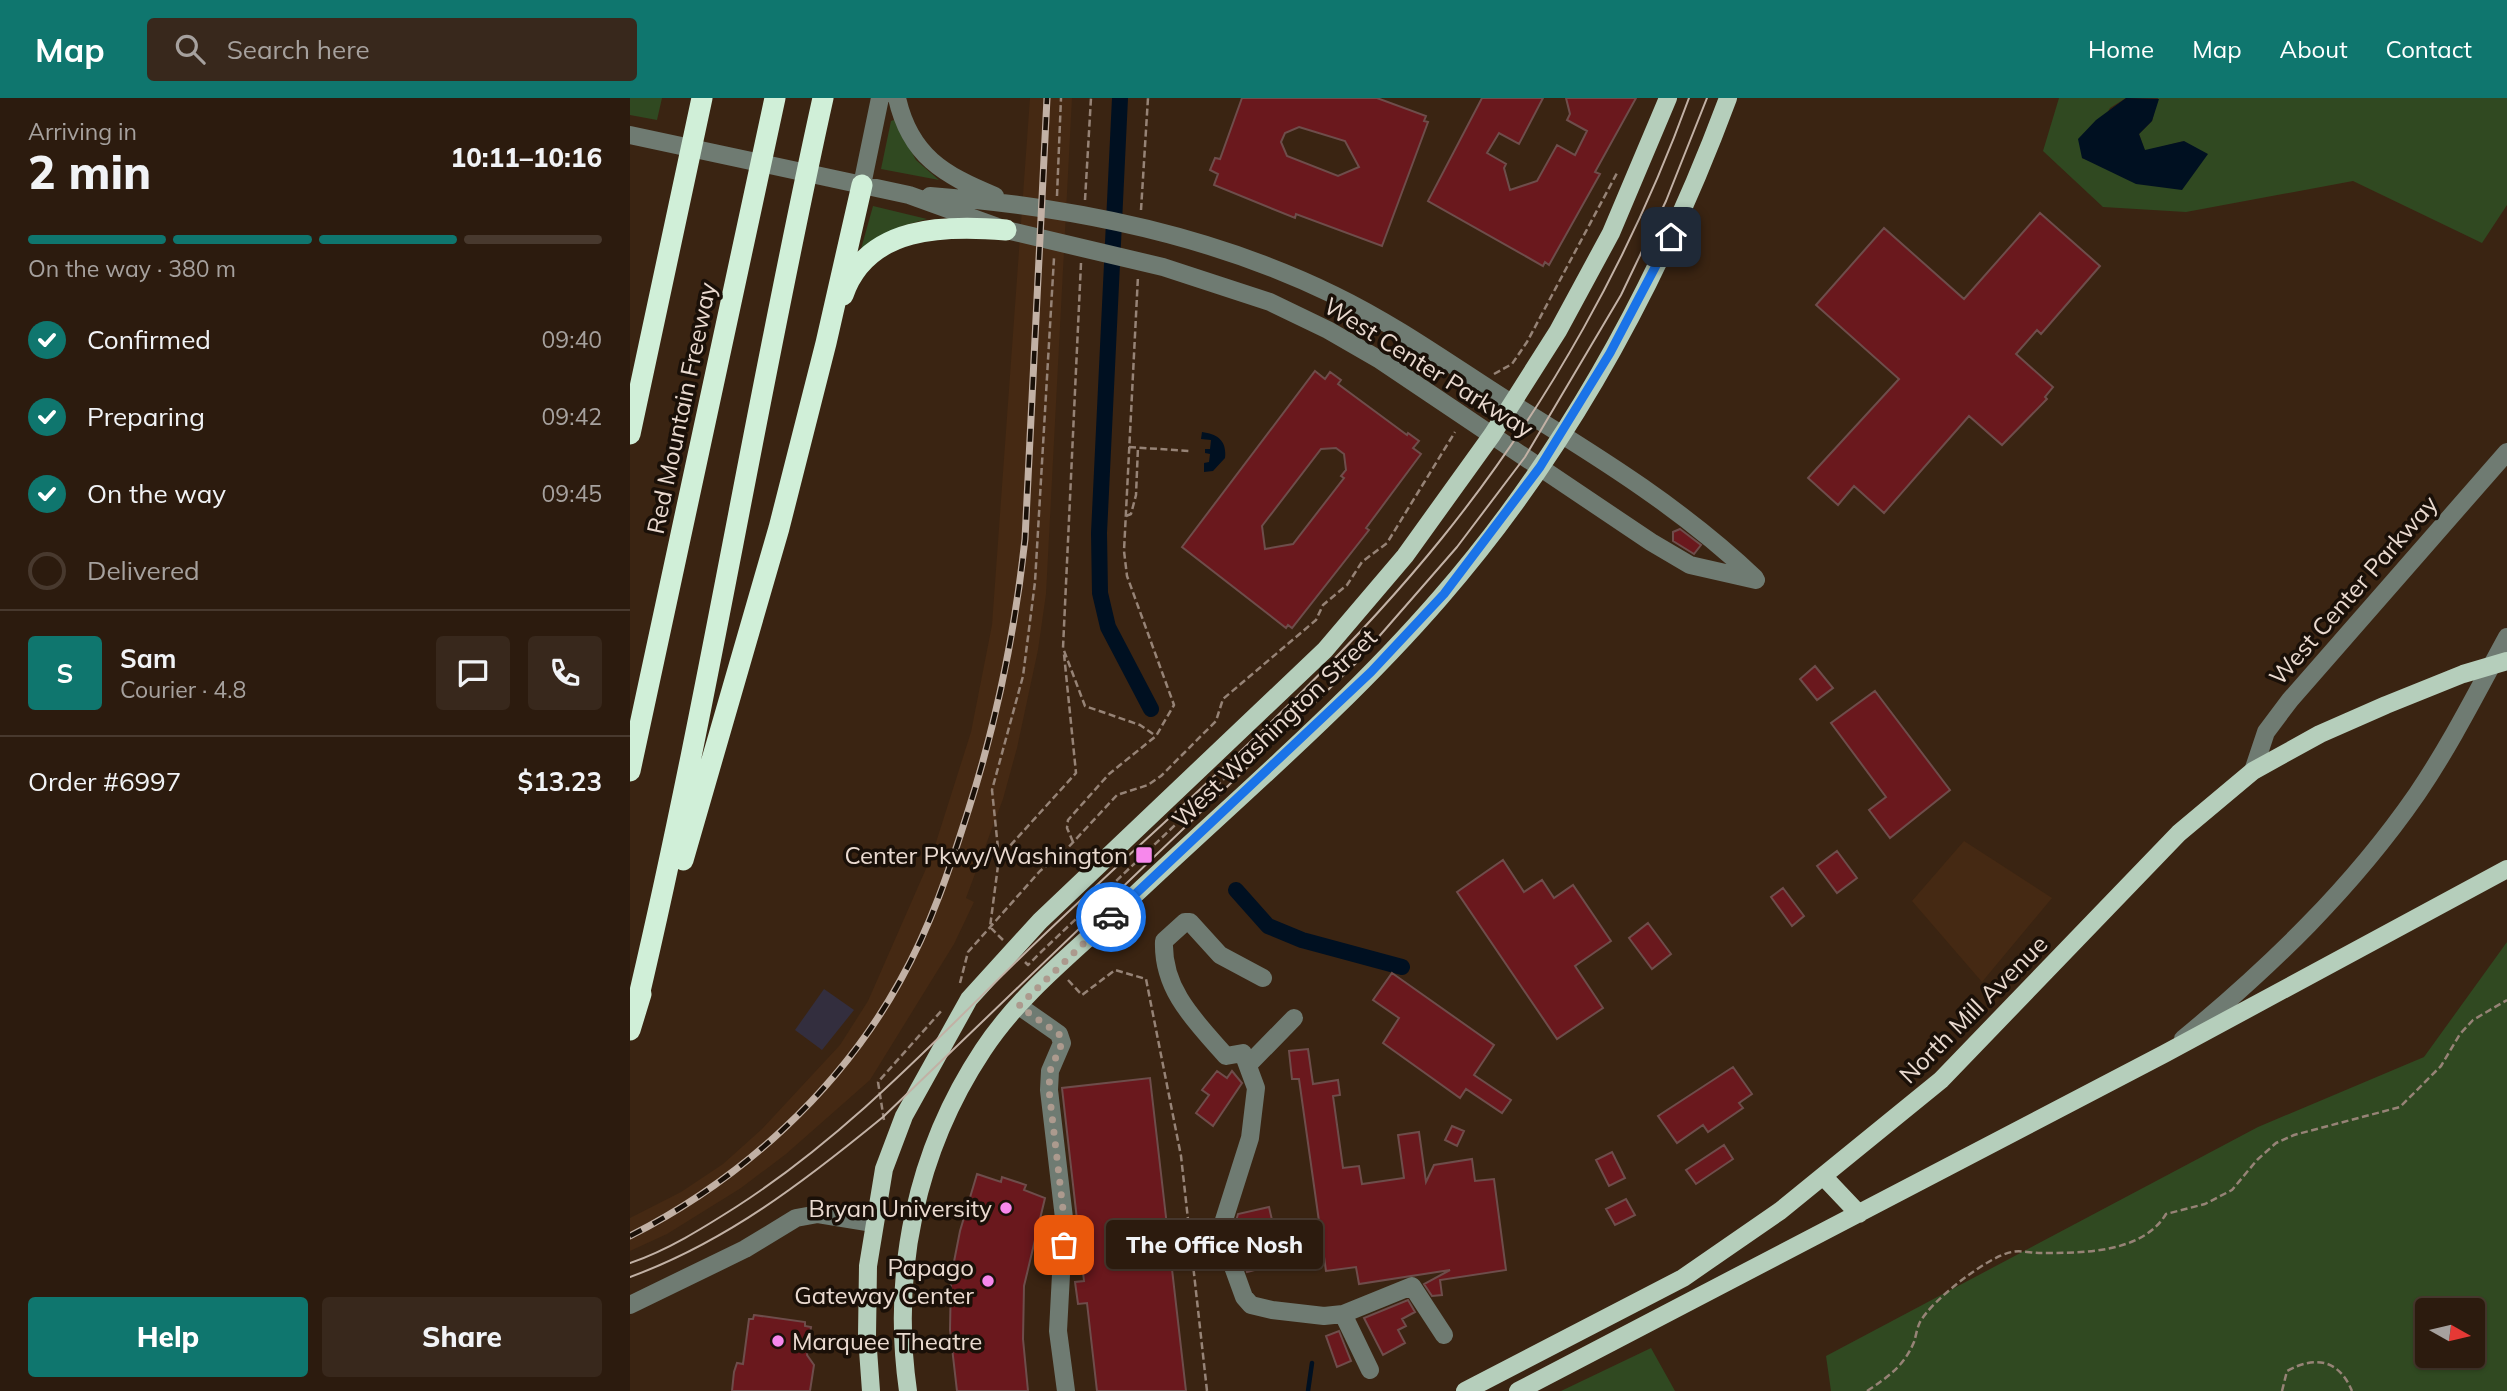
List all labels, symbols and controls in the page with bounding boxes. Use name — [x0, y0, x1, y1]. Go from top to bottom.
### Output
search box — [147, 18, 637, 81]
text: Map — [35, 29, 105, 70]
icon: search — [171, 30, 209, 68]
text: Search here — [227, 33, 370, 66]
text: Home — [2088, 34, 2154, 64]
text: Map — [2192, 34, 2242, 64]
text: About — [2280, 34, 2348, 64]
text: Contact — [2386, 34, 2472, 64]
text: Arriving in — [28, 117, 137, 146]
text: 10:11–10:16 — [451, 141, 602, 174]
text: 2 min — [28, 143, 151, 201]
pin — [1641, 207, 1701, 267]
icon: home — [1652, 218, 1690, 256]
text: On the way · 380 m — [28, 254, 236, 283]
street label: Red Mountain Freeway — [640, 279, 722, 537]
street label: West Center Parkway — [1319, 290, 1540, 444]
icon: check — [28, 321, 66, 359]
text: Confirmed — [87, 323, 211, 356]
text: 09:40 — [542, 325, 602, 354]
icon: check — [28, 398, 66, 436]
text: Preparing — [87, 400, 205, 433]
text: 09:42 — [542, 402, 602, 431]
icon: check — [28, 475, 66, 513]
text: On the way — [87, 477, 226, 510]
text: 09:45 — [542, 479, 602, 508]
street label: West Center Parkway — [2262, 489, 2444, 691]
text: Delivered — [87, 554, 200, 587]
street label: West Washington Street — [1165, 622, 1383, 834]
button: chat — [436, 636, 510, 710]
button: phone — [528, 636, 602, 710]
text: Sam — [120, 642, 176, 675]
text: S — [57, 657, 73, 690]
text: Courier · 4.8 — [120, 675, 246, 704]
text: Order #6997 — [28, 765, 181, 798]
text: $13.23 — [518, 765, 602, 798]
place label: Center Pkwy/Washington — [844, 840, 1128, 870]
marker: Center Pkwy/Washington — [1134, 845, 1154, 865]
courier — [1076, 882, 1146, 952]
icon: car — [1092, 898, 1130, 936]
street label: North Mill Avenue — [1893, 929, 2053, 1089]
place label: Bryan University — [809, 1193, 992, 1223]
marker: Bryan University — [998, 1200, 1014, 1216]
pin — [1034, 1215, 1094, 1275]
callout: The Office Nosh — [1106, 1220, 1323, 1270]
icon: bag — [1045, 1226, 1083, 1264]
text: The Office Nosh — [1126, 1230, 1303, 1259]
place label: Papago Gateway Center — [794, 1252, 974, 1310]
marker: Papago Gateway Center — [980, 1273, 996, 1289]
button: Help — [28, 1297, 308, 1377]
button: Share — [322, 1297, 602, 1377]
north arrow — [2415, 1298, 2485, 1368]
map controls — [2415, 1298, 2485, 1368]
place label: Marquee Theatre — [792, 1326, 982, 1356]
marker: Marquee Theatre — [770, 1333, 786, 1349]

